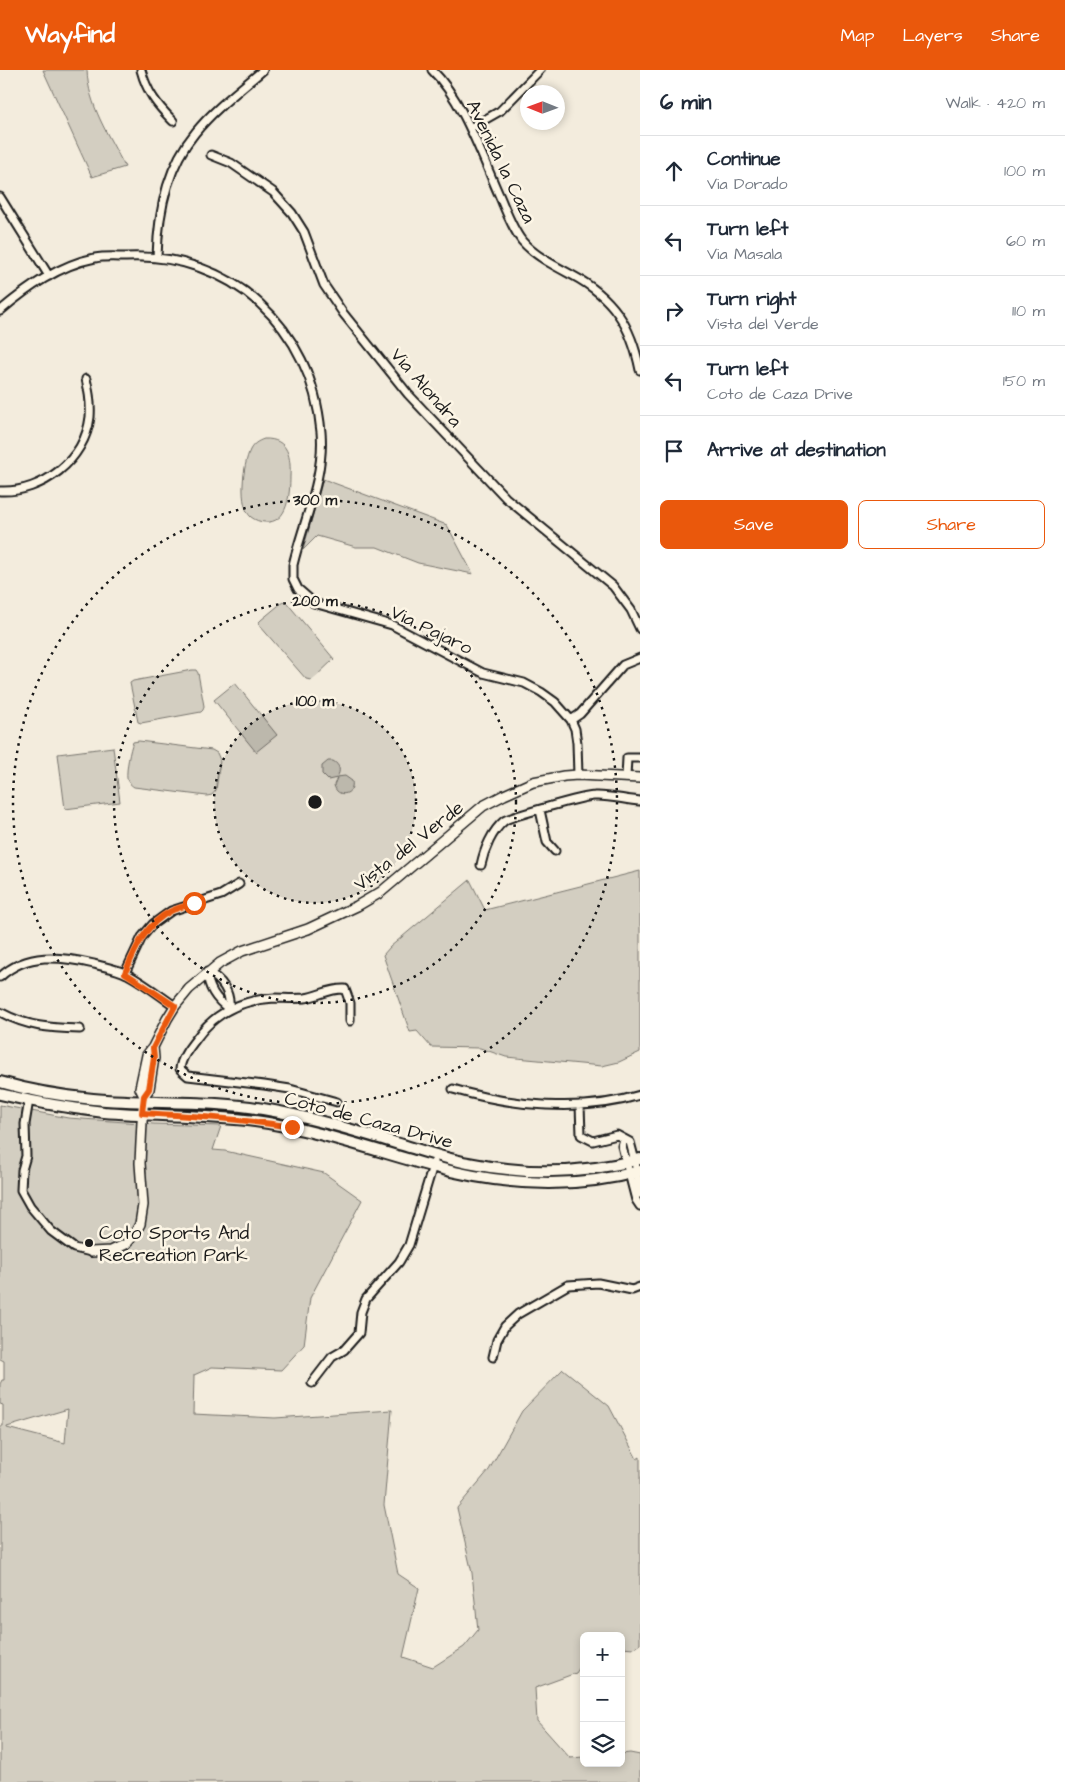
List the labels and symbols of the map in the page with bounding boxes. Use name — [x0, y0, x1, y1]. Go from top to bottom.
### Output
north arrow — [520, 85, 565, 130]
street label: Avenida la Caza — [459, 95, 542, 228]
street label: Via Alondra — [384, 342, 468, 434]
text: 300 m — [292, 490, 337, 511]
text: 200 m — [291, 591, 338, 612]
street label: Via Pajaro — [386, 599, 477, 662]
text: 100 m — [296, 691, 335, 712]
centre of rings — [306, 793, 324, 811]
street label: Vista del Verde — [348, 795, 469, 898]
route start — [183, 892, 206, 915]
street label: Coto de Caza Drive — [281, 1085, 456, 1156]
route end — [281, 1116, 304, 1139]
place label: Coto Sports And Recreation Park — [99, 1220, 250, 1269]
marker: Coto Sports And Recreation Park — [83, 1237, 95, 1249]

